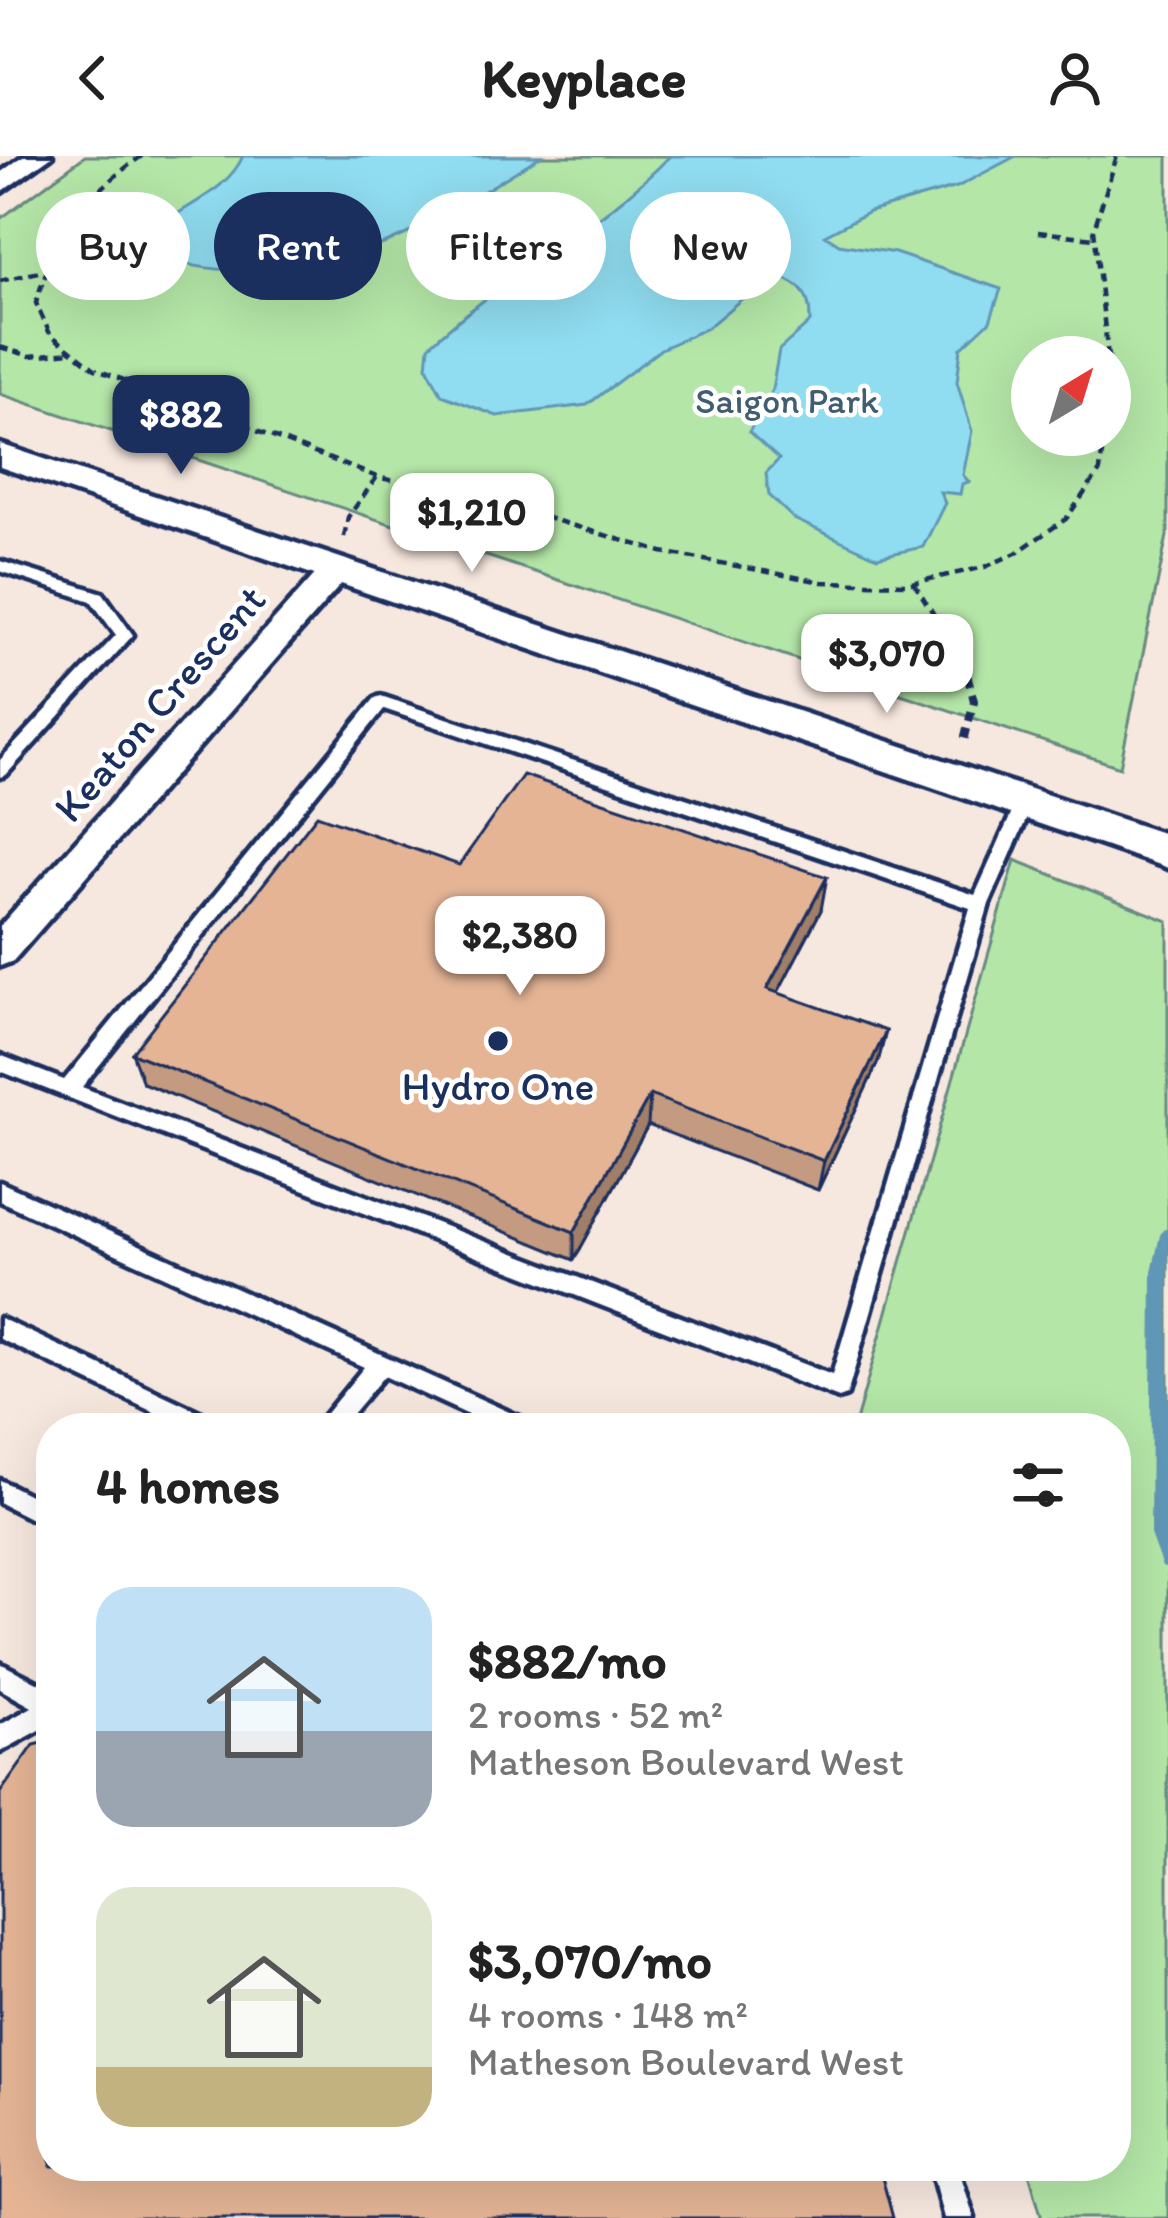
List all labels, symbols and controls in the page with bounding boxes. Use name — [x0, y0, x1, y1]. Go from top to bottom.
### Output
icon: back — [60, 45, 126, 111]
icon: person — [1042, 45, 1108, 111]
text: Keyplace — [481, 46, 687, 111]
chip: Buy — [36, 192, 190, 300]
chip: Rent — [214, 192, 382, 300]
chip: Filters — [406, 192, 606, 300]
chip: New — [630, 192, 791, 300]
north arrow — [1011, 336, 1131, 456]
map controls — [1011, 336, 1131, 456]
pin: $882 — [110, 375, 252, 477]
park label: Saigon Park — [695, 379, 879, 422]
text: $882 — [139, 390, 223, 437]
pin: $1,210 — [374, 473, 570, 575]
text: $1,210 — [417, 488, 527, 535]
street label: Keaton Crescent — [43, 574, 276, 832]
pin: $3,070 — [789, 614, 985, 716]
text: $3,070 — [828, 629, 946, 676]
pin: $2,380 — [422, 896, 618, 998]
text: $2,380 — [462, 911, 578, 958]
marker: Hydro One — [485, 1028, 511, 1054]
place label: Hydro One — [402, 1060, 595, 1111]
icon: filters — [1005, 1452, 1071, 1518]
text: 4 homes — [96, 1455, 280, 1516]
text: $882/mo — [468, 1630, 667, 1691]
icon: home — [192, 1635, 336, 1779]
text: 2 rooms · 52 m² — [468, 1691, 723, 1738]
text: Matheson Boulevard West — [468, 1738, 904, 1785]
text: $3,070/mo — [468, 1930, 712, 1991]
icon: home — [192, 1935, 336, 2079]
text: 4 rooms · 148 m² — [468, 1991, 748, 2038]
text: Matheson Boulevard West — [468, 2038, 904, 2085]

